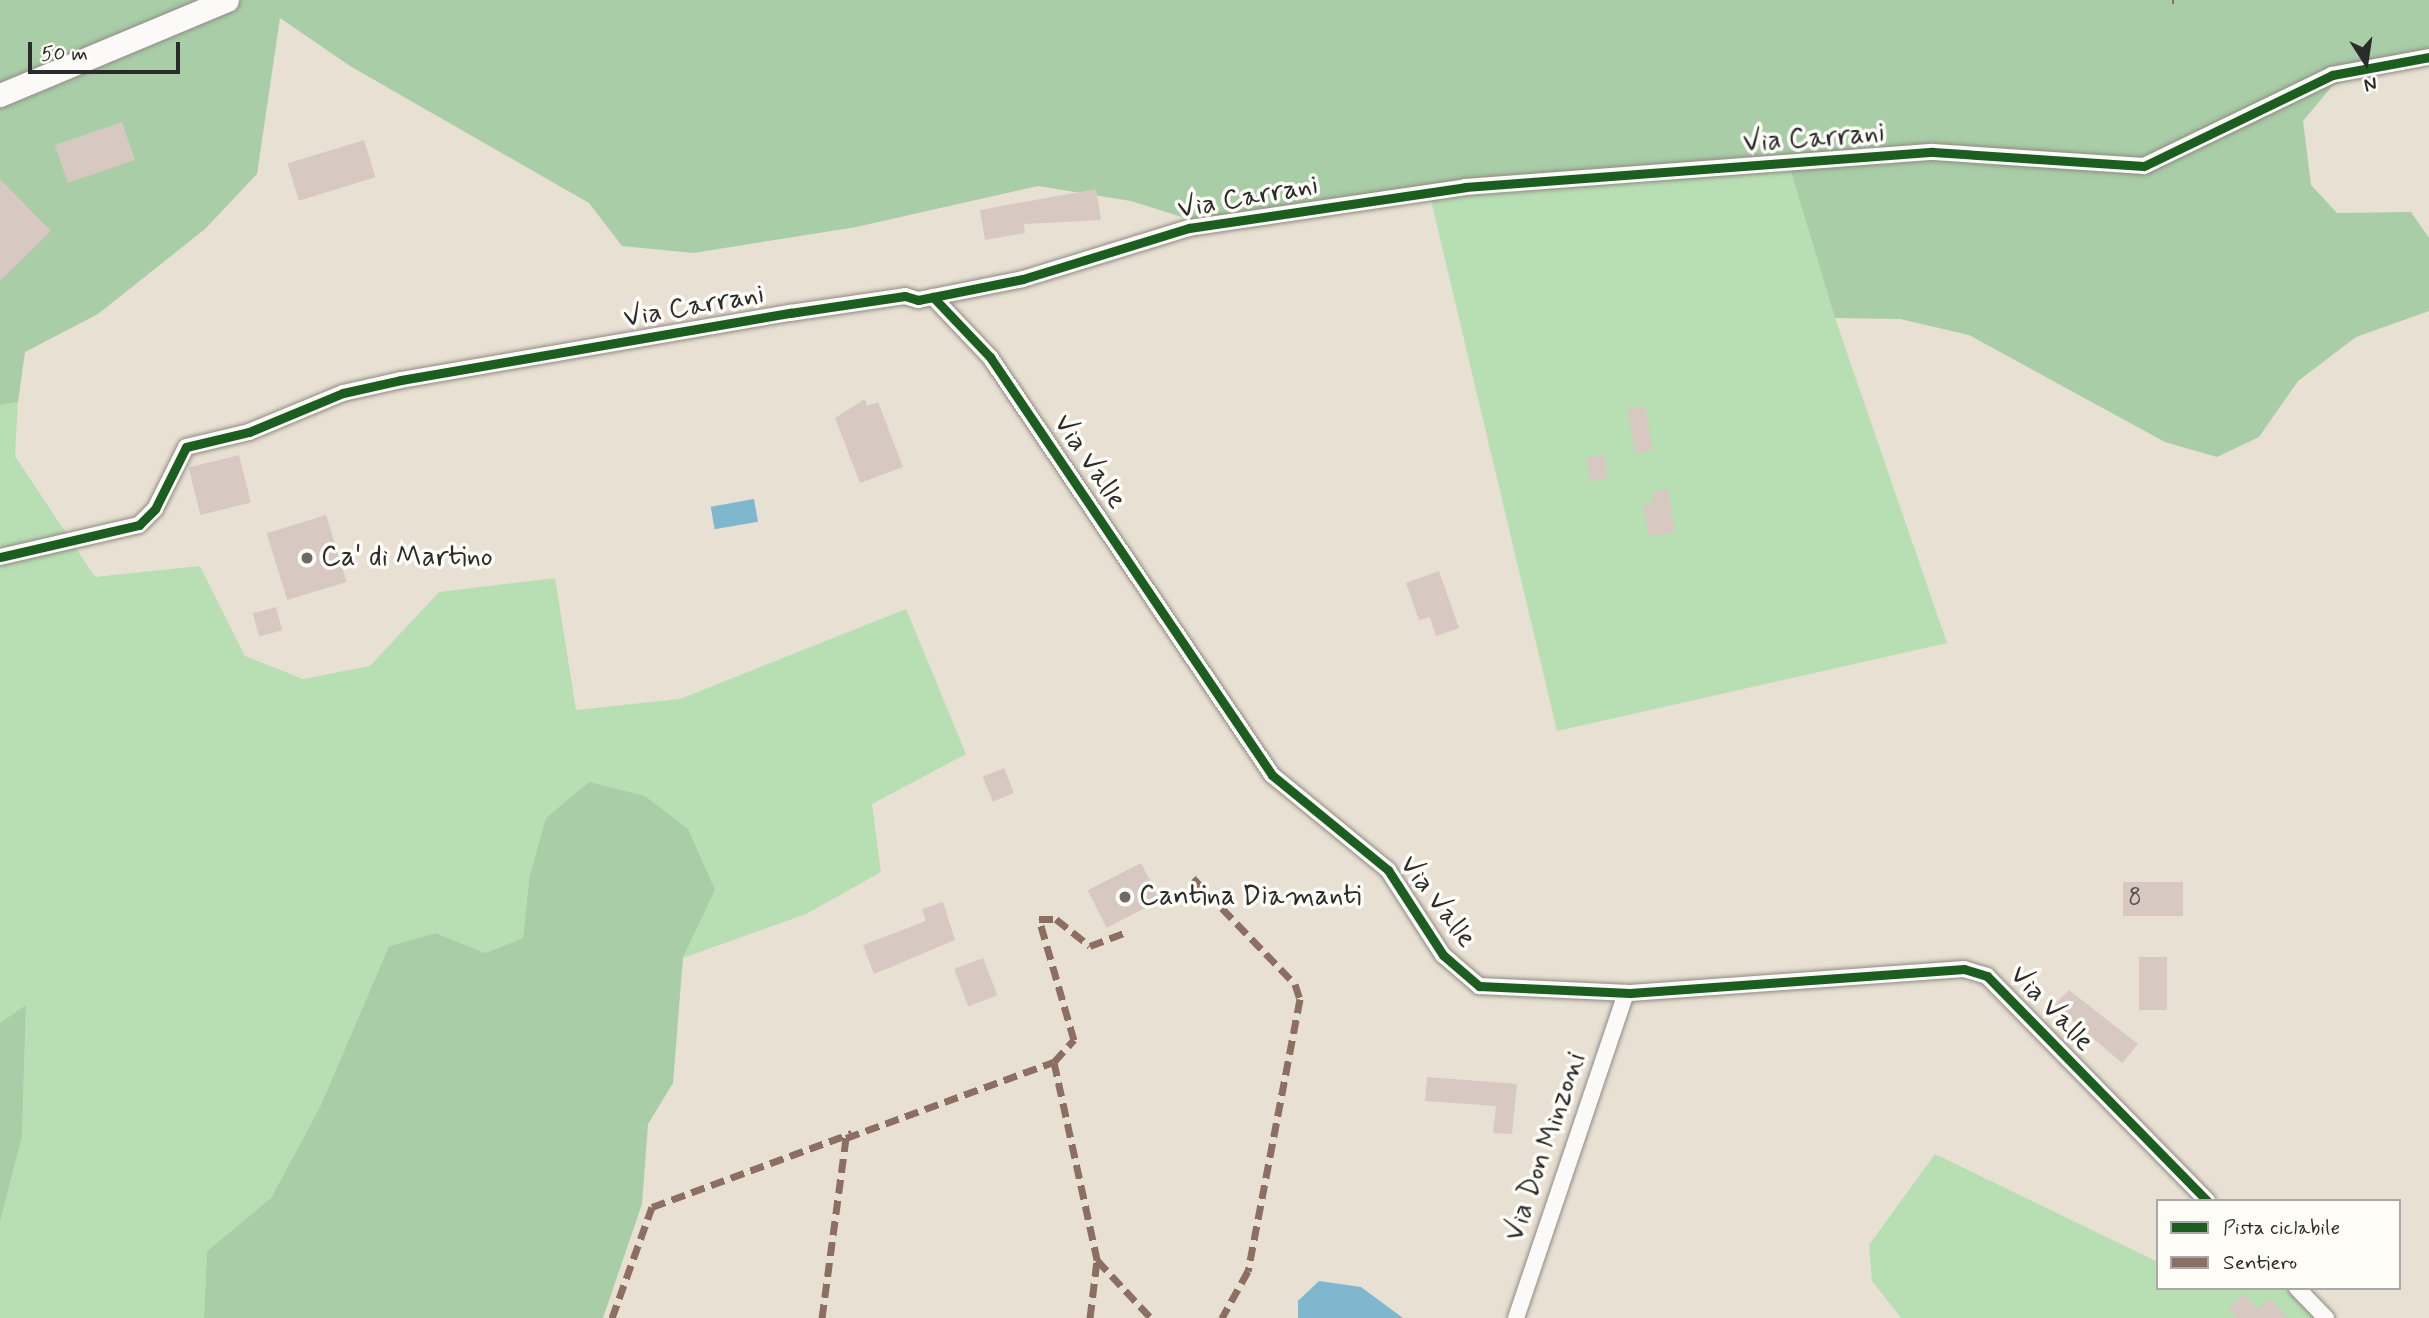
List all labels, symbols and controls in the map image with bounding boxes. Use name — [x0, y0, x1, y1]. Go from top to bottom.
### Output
scale bar — [32, 28, 184, 72]
north arrow — [2331, 28, 2401, 98]
text: 50 m — [41, 40, 88, 68]
text: N — [2362, 70, 2379, 98]
street label: Via Carrani — [1744, 117, 1884, 161]
street label: Via Carrani — [1177, 169, 1319, 227]
street label: Via Carrani — [623, 278, 765, 336]
street label: Via Valle — [1046, 410, 1132, 514]
place label: Ca' di Martino — [321, 541, 490, 575]
marker: Ca' di Martino — [299, 550, 315, 566]
street label: Via Valle — [1393, 851, 1481, 953]
place label: Cantina Diamanti — [1139, 880, 1365, 914]
house number: 8 — [2128, 884, 2142, 912]
marker: Cantina Diamanti — [1117, 889, 1133, 905]
street label: Via Valle — [2003, 960, 2099, 1058]
street label: Via Don Minzoni — [1499, 1050, 1593, 1244]
legend — [2156, 1199, 2401, 1290]
text: Pista ciclabile — [2223, 1214, 2340, 1242]
text: Sentiero — [2223, 1249, 2297, 1277]

